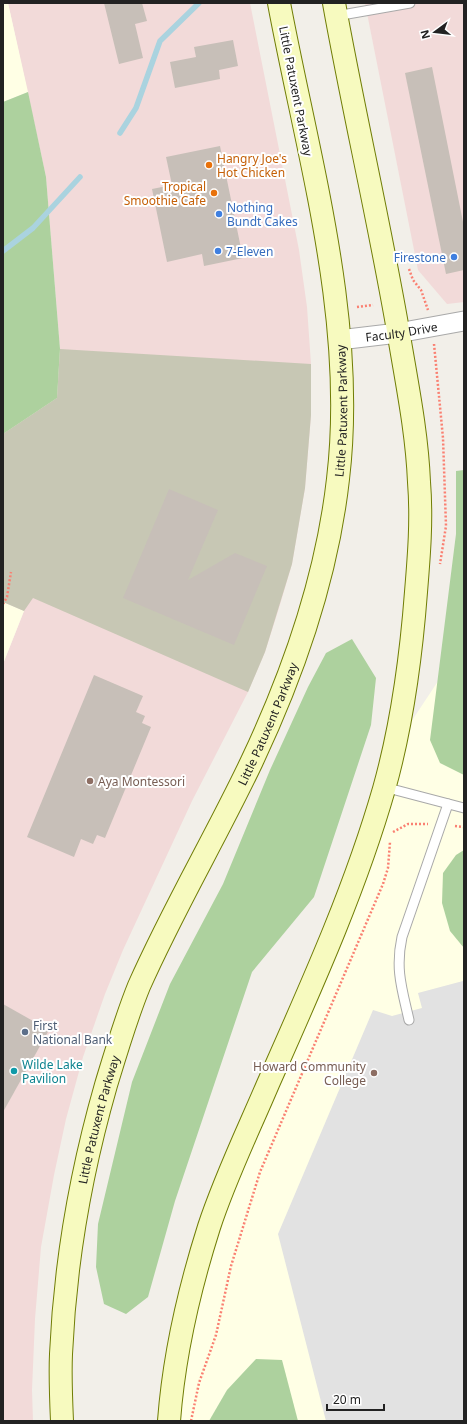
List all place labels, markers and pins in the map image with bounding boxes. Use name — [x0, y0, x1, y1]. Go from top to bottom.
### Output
place label: Hangry Joe's Hot Chicken — [217, 150, 287, 181]
marker: Hangry Joe's Hot Chicken — [204, 160, 214, 170]
place label: Tropical Smoothie Cafe — [124, 178, 206, 209]
marker: Tropical Smoothie Cafe — [209, 188, 219, 198]
place label: Nothing Bundt Cakes — [227, 199, 298, 230]
marker: Nothing Bundt Cakes — [214, 209, 224, 219]
place label: 7-Eleven — [226, 243, 273, 260]
marker: 7-Eleven — [213, 246, 223, 256]
place label: Firestone — [394, 249, 446, 266]
marker: Firestone — [449, 252, 459, 262]
place label: Aya Montessori — [98, 773, 185, 790]
marker: Aya Montessori — [85, 776, 95, 786]
place label: First National Bank — [33, 1017, 113, 1048]
marker: First National Bank — [20, 1027, 30, 1037]
place label: Wilde Lake Pavilion — [22, 1056, 83, 1087]
place label: Howard Community College — [253, 1058, 367, 1089]
marker: Wilde Lake Pavilion — [9, 1066, 19, 1076]
marker: Howard Community College — [369, 1068, 379, 1078]

